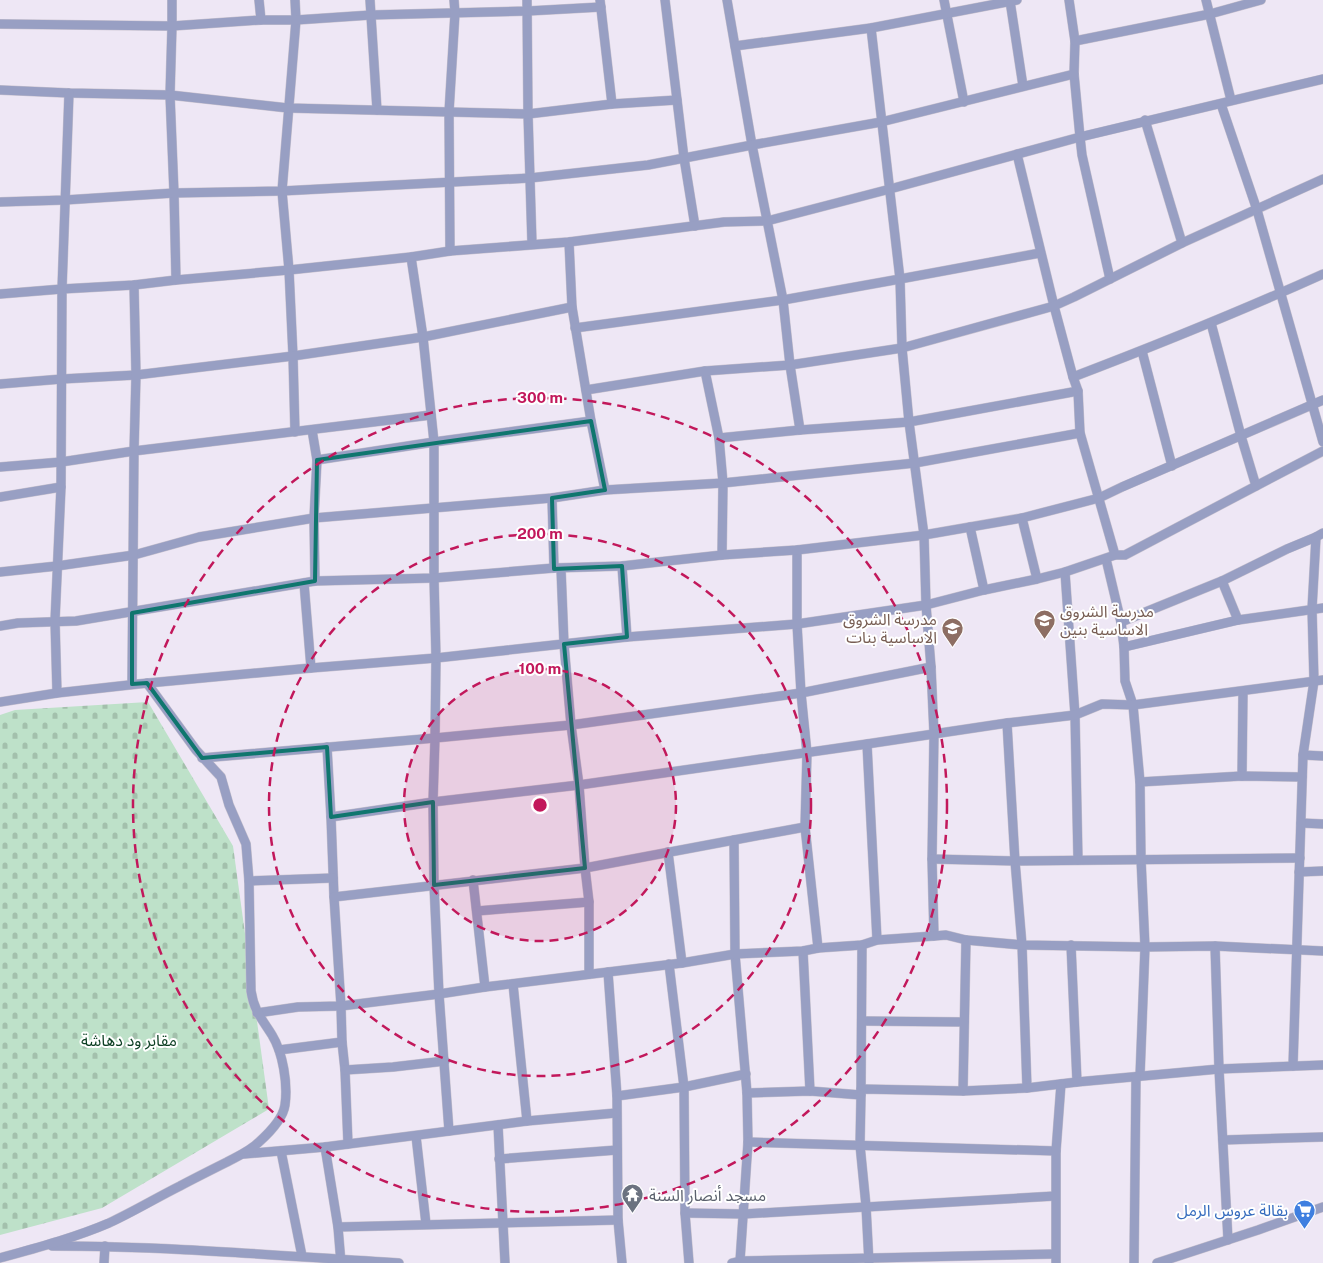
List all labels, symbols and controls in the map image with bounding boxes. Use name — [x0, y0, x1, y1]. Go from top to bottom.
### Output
text: 300 m — [517, 389, 563, 406]
text: 200 m — [517, 525, 563, 542]
place label: مدرسة الشروق الاساسية بنين — [1060, 602, 1154, 639]
school or university icon: مدرسة الشروق الاساسية بنين — [1032, 608, 1056, 639]
place label: مدرسة الشروق الاساسية بنات — [843, 610, 937, 647]
school or university icon: مدرسة الشروق الاساسية بنات — [941, 616, 965, 647]
text: 100 m — [519, 660, 561, 677]
centre of rings — [531, 796, 549, 814]
park label: مقابر ود دهاشة — [81, 1031, 177, 1050]
temple icon: مسجد أنصار السنة — [621, 1183, 645, 1214]
place label: مسجد أنصار السنة — [649, 1185, 766, 1205]
supermarket icon: بقالة عروس الرمل — [1292, 1198, 1316, 1229]
place label: بقالة عروس الرمل — [1177, 1201, 1288, 1220]

